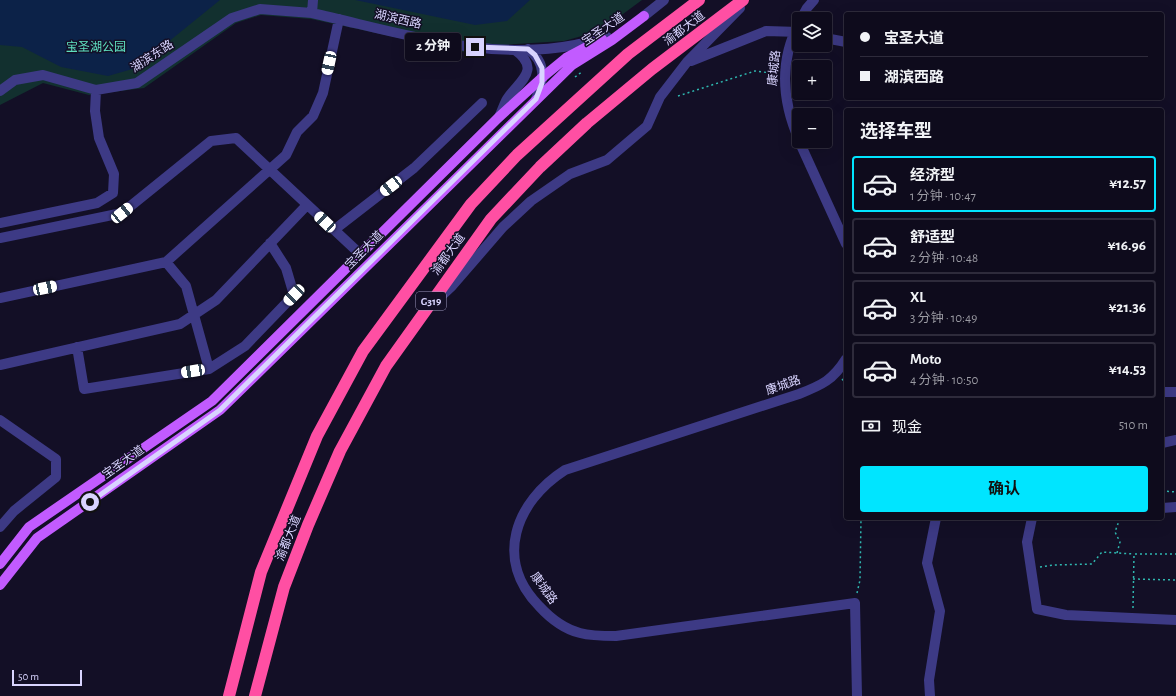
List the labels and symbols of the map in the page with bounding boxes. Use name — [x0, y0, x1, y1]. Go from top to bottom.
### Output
street label: 湖滨西路 — [373, 7, 423, 30]
street label: 渝都大道 — [661, 8, 707, 47]
street label: 宝圣大道 — [579, 10, 626, 47]
callout: 2 分钟 — [405, 33, 461, 61]
street label: 湖滨东路 — [128, 37, 175, 74]
route end — [466, 38, 484, 56]
park label: 宝圣湖公园 — [66, 40, 126, 53]
street label: 康城路 — [765, 49, 782, 87]
car — [321, 50, 337, 76]
car — [378, 174, 404, 198]
car — [109, 201, 135, 225]
car — [312, 209, 338, 235]
street label: 宝圣大道 — [342, 228, 385, 271]
street label: 渝都大道 — [428, 230, 467, 277]
car — [32, 280, 58, 296]
car — [281, 282, 307, 308]
road number: G319 — [416, 292, 446, 310]
car — [180, 363, 206, 379]
street label: 康城路 — [764, 373, 802, 397]
street label: 宝圣大道 — [99, 442, 146, 481]
route start — [81, 493, 99, 511]
street label: 渝都大道 — [273, 513, 303, 563]
street label: 康城路 — [529, 569, 560, 606]
scale bar — [12, 668, 82, 687]

